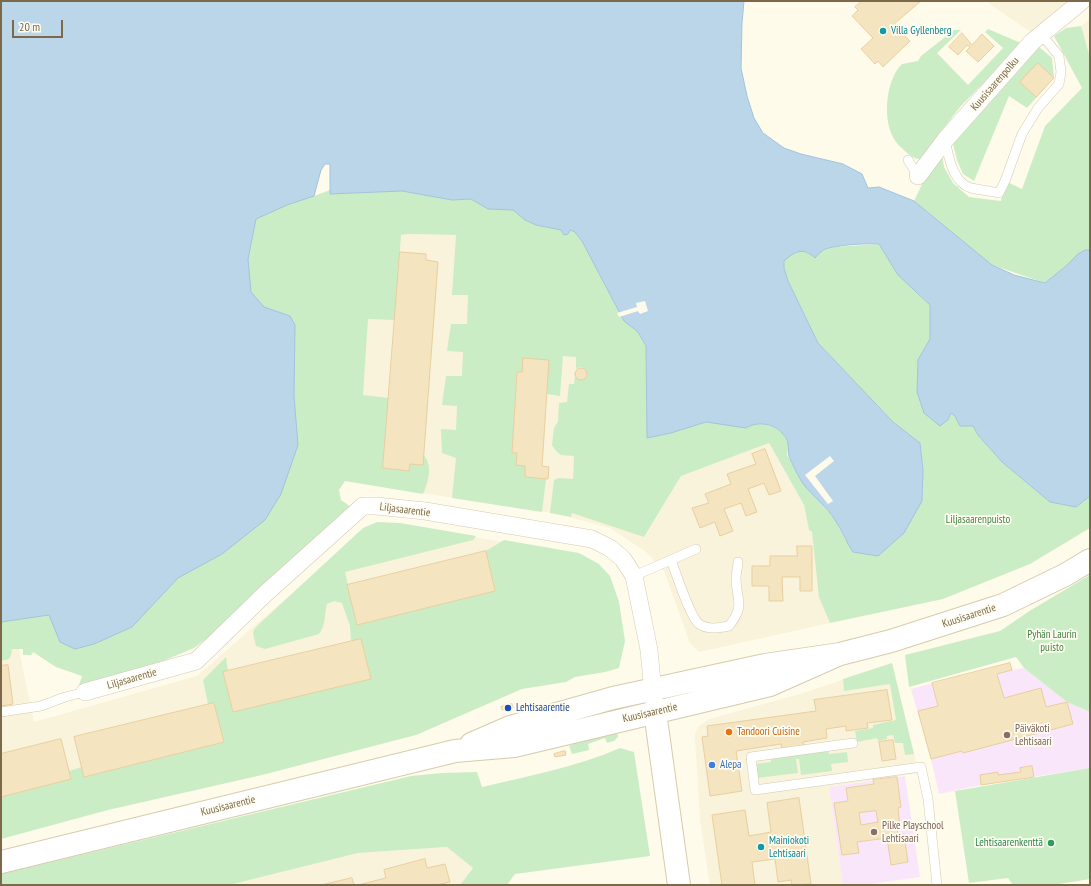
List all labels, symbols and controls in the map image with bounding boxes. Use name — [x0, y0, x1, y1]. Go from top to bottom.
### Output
scale bar — [14, 12, 65, 38]
text: 20 m — [19, 19, 40, 34]
place label: Villa Gyllenberg — [891, 24, 951, 38]
marker: Villa Gyllenberg — [878, 26, 888, 36]
street label: Kuusisaarenpolku — [968, 54, 1022, 114]
street label: Liljasaarentie — [379, 500, 431, 520]
park label: Liljasaarenpuisto — [946, 513, 1010, 527]
street label: Kuusisaarentie — [940, 601, 998, 631]
park label: Pyhän Laurin puisto — [1027, 628, 1077, 654]
street label: Liljasaarentie — [106, 666, 158, 692]
street label: Kuusisaarentie — [621, 700, 679, 726]
place label: Lehtisaarentie — [516, 701, 570, 715]
marker: Lehtisaarentie — [503, 703, 513, 713]
place label: Päiväkoti Lehtisaari — [1015, 722, 1052, 748]
place label: Tandoori Cuisine — [737, 725, 800, 739]
marker: Tandoori Cuisine — [724, 727, 734, 737]
marker: Päiväkoti Lehtisaari — [1002, 730, 1012, 740]
place label: Alepa — [720, 758, 741, 772]
marker: Alepa — [707, 760, 717, 770]
street label: Kuusisaarentie — [199, 793, 257, 819]
place label: Pilke Playschool Lehtisaari — [882, 819, 944, 845]
marker: Pilke Playschool Lehtisaari — [869, 827, 879, 837]
place label: Mainiokoti Lehtisaari — [769, 834, 809, 860]
place label: Lehtisaarenkenttä — [975, 836, 1043, 850]
marker: Lehtisaarenkenttä — [1046, 838, 1056, 848]
marker: Mainiokoti Lehtisaari — [756, 842, 766, 852]

